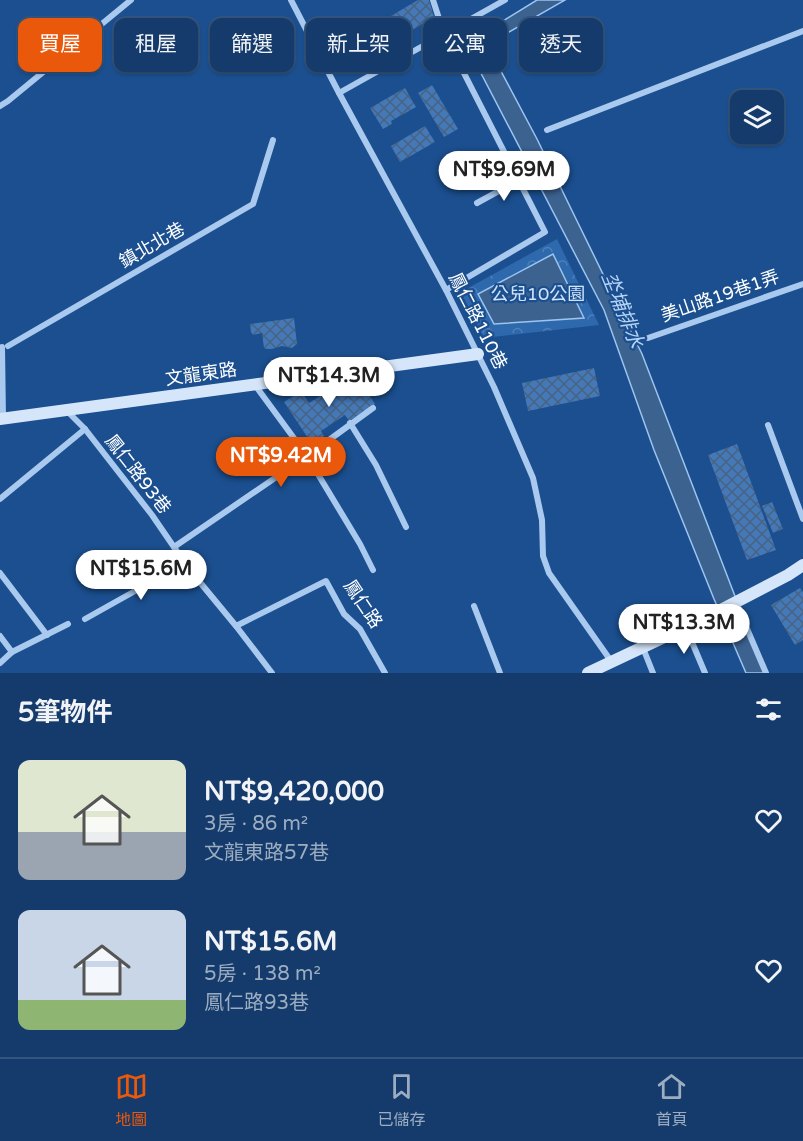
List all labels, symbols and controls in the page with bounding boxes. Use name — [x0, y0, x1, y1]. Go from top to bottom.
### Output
chip: 買屋 — [18, 18, 102, 72]
chip: 租屋 — [114, 18, 198, 72]
chip: 篩選 — [210, 18, 294, 72]
chip: 新上架 — [306, 18, 411, 72]
chip: 公寓 — [423, 18, 507, 72]
chip: 透天 — [519, 18, 603, 72]
map controls — [730, 90, 784, 144]
button: layers — [730, 90, 784, 144]
pin: NT$9.69M — [442, 151, 566, 202]
text: NT$9.69M — [453, 158, 555, 182]
street label: 鎮北北巷 — [115, 217, 189, 273]
street label: 美山路19巷1弄 — [658, 265, 782, 327]
water label: 坔埔排水 — [596, 268, 648, 353]
street label: 鳳仁路110巷 — [444, 269, 512, 373]
park label: 公兒10公園 — [491, 283, 585, 305]
pin: NT$14.3M — [267, 357, 391, 408]
street label: 文龍東路 — [164, 358, 238, 390]
text: NT$14.3M — [278, 364, 380, 388]
street label: 鳳仁路93巷 — [100, 430, 176, 518]
pin: NT$9.42M — [219, 437, 343, 488]
text: NT$9.42M — [230, 444, 332, 468]
pin: NT$15.6M — [79, 550, 203, 601]
text: NT$15.6M — [90, 557, 192, 581]
street label: 鳳仁路 — [339, 575, 387, 633]
pin: NT$13.3M — [622, 604, 746, 655]
text: NT$13.3M — [633, 611, 735, 635]
icon: filters — [752, 693, 785, 726]
text: 5筆物件 — [18, 697, 112, 728]
text: NT$9,420,000 — [204, 776, 384, 807]
icon: home — [66, 784, 138, 856]
icon: heart — [752, 804, 785, 837]
text: 3房 · 86 m² — [204, 812, 308, 836]
text: 文龍東路57巷 — [204, 841, 329, 865]
text: NT$15.6M — [204, 926, 337, 957]
icon: home — [66, 934, 138, 1006]
icon: heart — [752, 954, 785, 987]
text: 5房 · 138 m² — [204, 962, 321, 986]
text: 鳳仁路93巷 — [204, 991, 309, 1015]
tab: 地圖 — [115, 1070, 148, 1130]
tab: 已儲存 — [377, 1070, 426, 1130]
tab: 首頁 — [655, 1070, 688, 1130]

